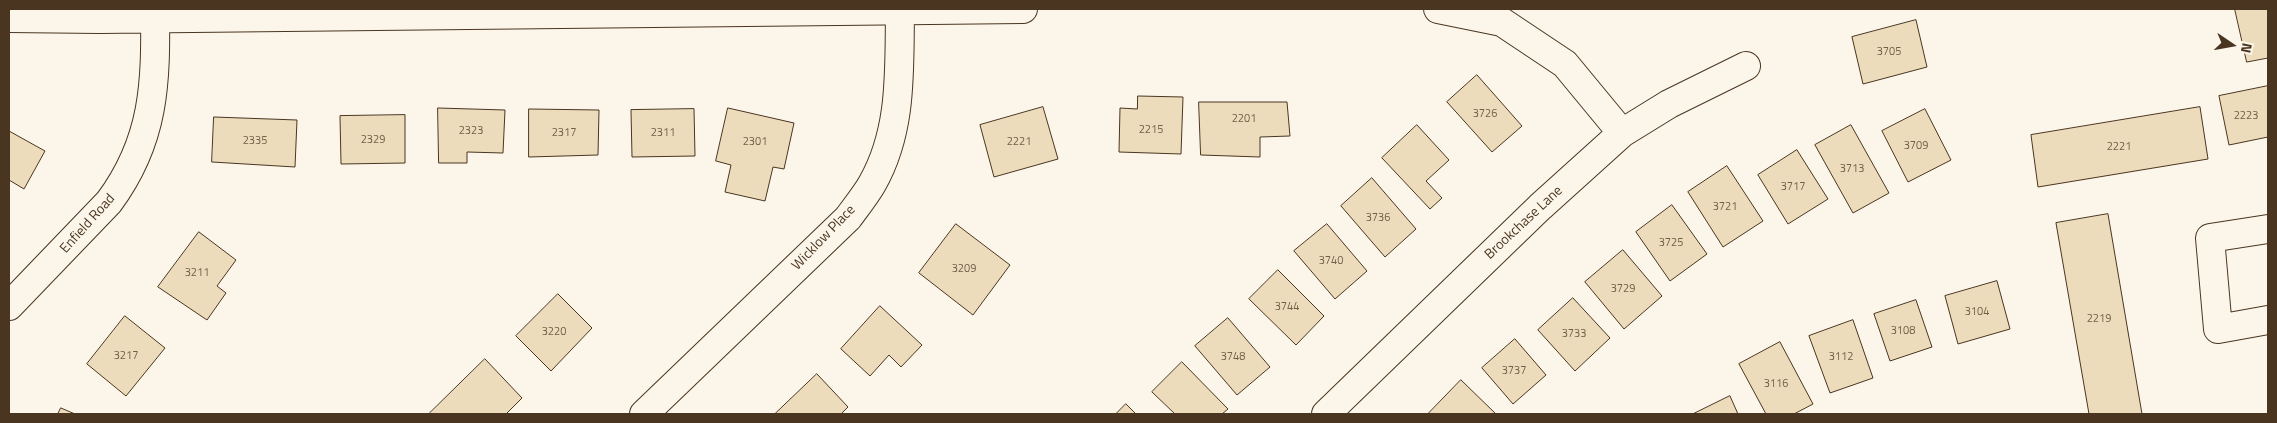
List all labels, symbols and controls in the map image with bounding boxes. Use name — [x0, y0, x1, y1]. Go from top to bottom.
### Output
north arrow — [2207, 20, 2257, 70]
text: N — [2236, 41, 2258, 55]
house number: 3705 — [1877, 45, 1901, 59]
house number: 3726 — [1473, 107, 1497, 121]
house number: 2223 — [2234, 109, 2258, 123]
house number: 2201 — [1232, 112, 1256, 126]
house number: 2215 — [1139, 123, 1163, 137]
house number: 2323 — [459, 124, 483, 138]
house number: 2317 — [552, 126, 576, 140]
house number: 2311 — [651, 126, 675, 140]
house number: 2329 — [361, 133, 385, 147]
house number: 2335 — [243, 134, 267, 148]
house number: 2301 — [743, 135, 767, 149]
house number: 2221 — [1007, 135, 1031, 149]
house number: 3709 — [1904, 139, 1928, 153]
house number: 2221 — [2107, 140, 2131, 154]
house number: 3713 — [1840, 162, 1864, 176]
house number: 3717 — [1781, 180, 1805, 194]
street label: Brookchase Lane — [1482, 183, 1566, 263]
street label: Enfield Road — [57, 191, 119, 257]
house number: 3721 — [1713, 200, 1737, 214]
street label: Wicklow Place — [789, 202, 859, 274]
house number: 3736 — [1366, 211, 1390, 225]
house number: 3725 — [1659, 236, 1683, 250]
house number: 3740 — [1319, 254, 1343, 268]
house number: 3209 — [952, 262, 976, 276]
house number: 3211 — [185, 266, 209, 280]
house number: 3729 — [1611, 282, 1635, 296]
house number: 3744 — [1275, 300, 1299, 314]
house number: 3104 — [1965, 305, 1989, 319]
house number: 2219 — [2087, 312, 2111, 326]
house number: 3108 — [1891, 324, 1915, 338]
house number: 3220 — [542, 325, 566, 339]
house number: 3733 — [1562, 327, 1586, 341]
house number: 3217 — [114, 349, 138, 363]
house number: 3748 — [1221, 350, 1245, 364]
house number: 3112 — [1829, 350, 1853, 364]
house number: 3737 — [1502, 364, 1526, 378]
house number: 3116 — [1764, 377, 1788, 391]

